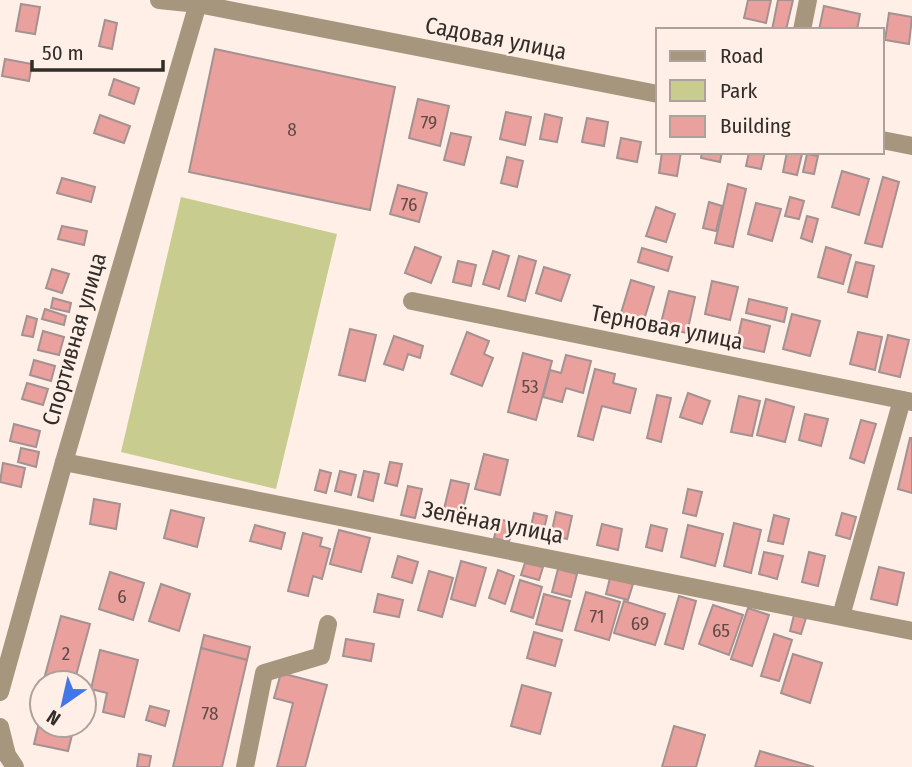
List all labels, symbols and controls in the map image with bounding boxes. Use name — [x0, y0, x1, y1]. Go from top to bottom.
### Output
street label: Садовая улица — [423, 11, 569, 65]
scale bar — [32, 28, 163, 72]
legend — [656, 28, 884, 154]
text: 50 m — [42, 40, 84, 66]
text: Road — [720, 43, 764, 69]
text: Park — [720, 78, 758, 104]
house number: 79 — [421, 111, 437, 134]
text: Building — [720, 113, 791, 139]
house number: 8 — [287, 118, 297, 141]
house number: 76 — [401, 193, 417, 216]
street label: Спортивная улица — [36, 249, 112, 429]
street label: Терновая улица — [589, 299, 745, 355]
house number: 53 — [521, 375, 539, 398]
street label: Зелёная улица — [420, 495, 566, 549]
house number: 6 — [117, 585, 127, 608]
house number: 71 — [590, 605, 604, 628]
house number: 69 — [631, 612, 649, 635]
house number: 65 — [712, 619, 730, 642]
house number: 2 — [62, 642, 70, 665]
north arrow — [28, 669, 98, 739]
house number: 78 — [202, 702, 218, 725]
text: N — [43, 705, 65, 730]

